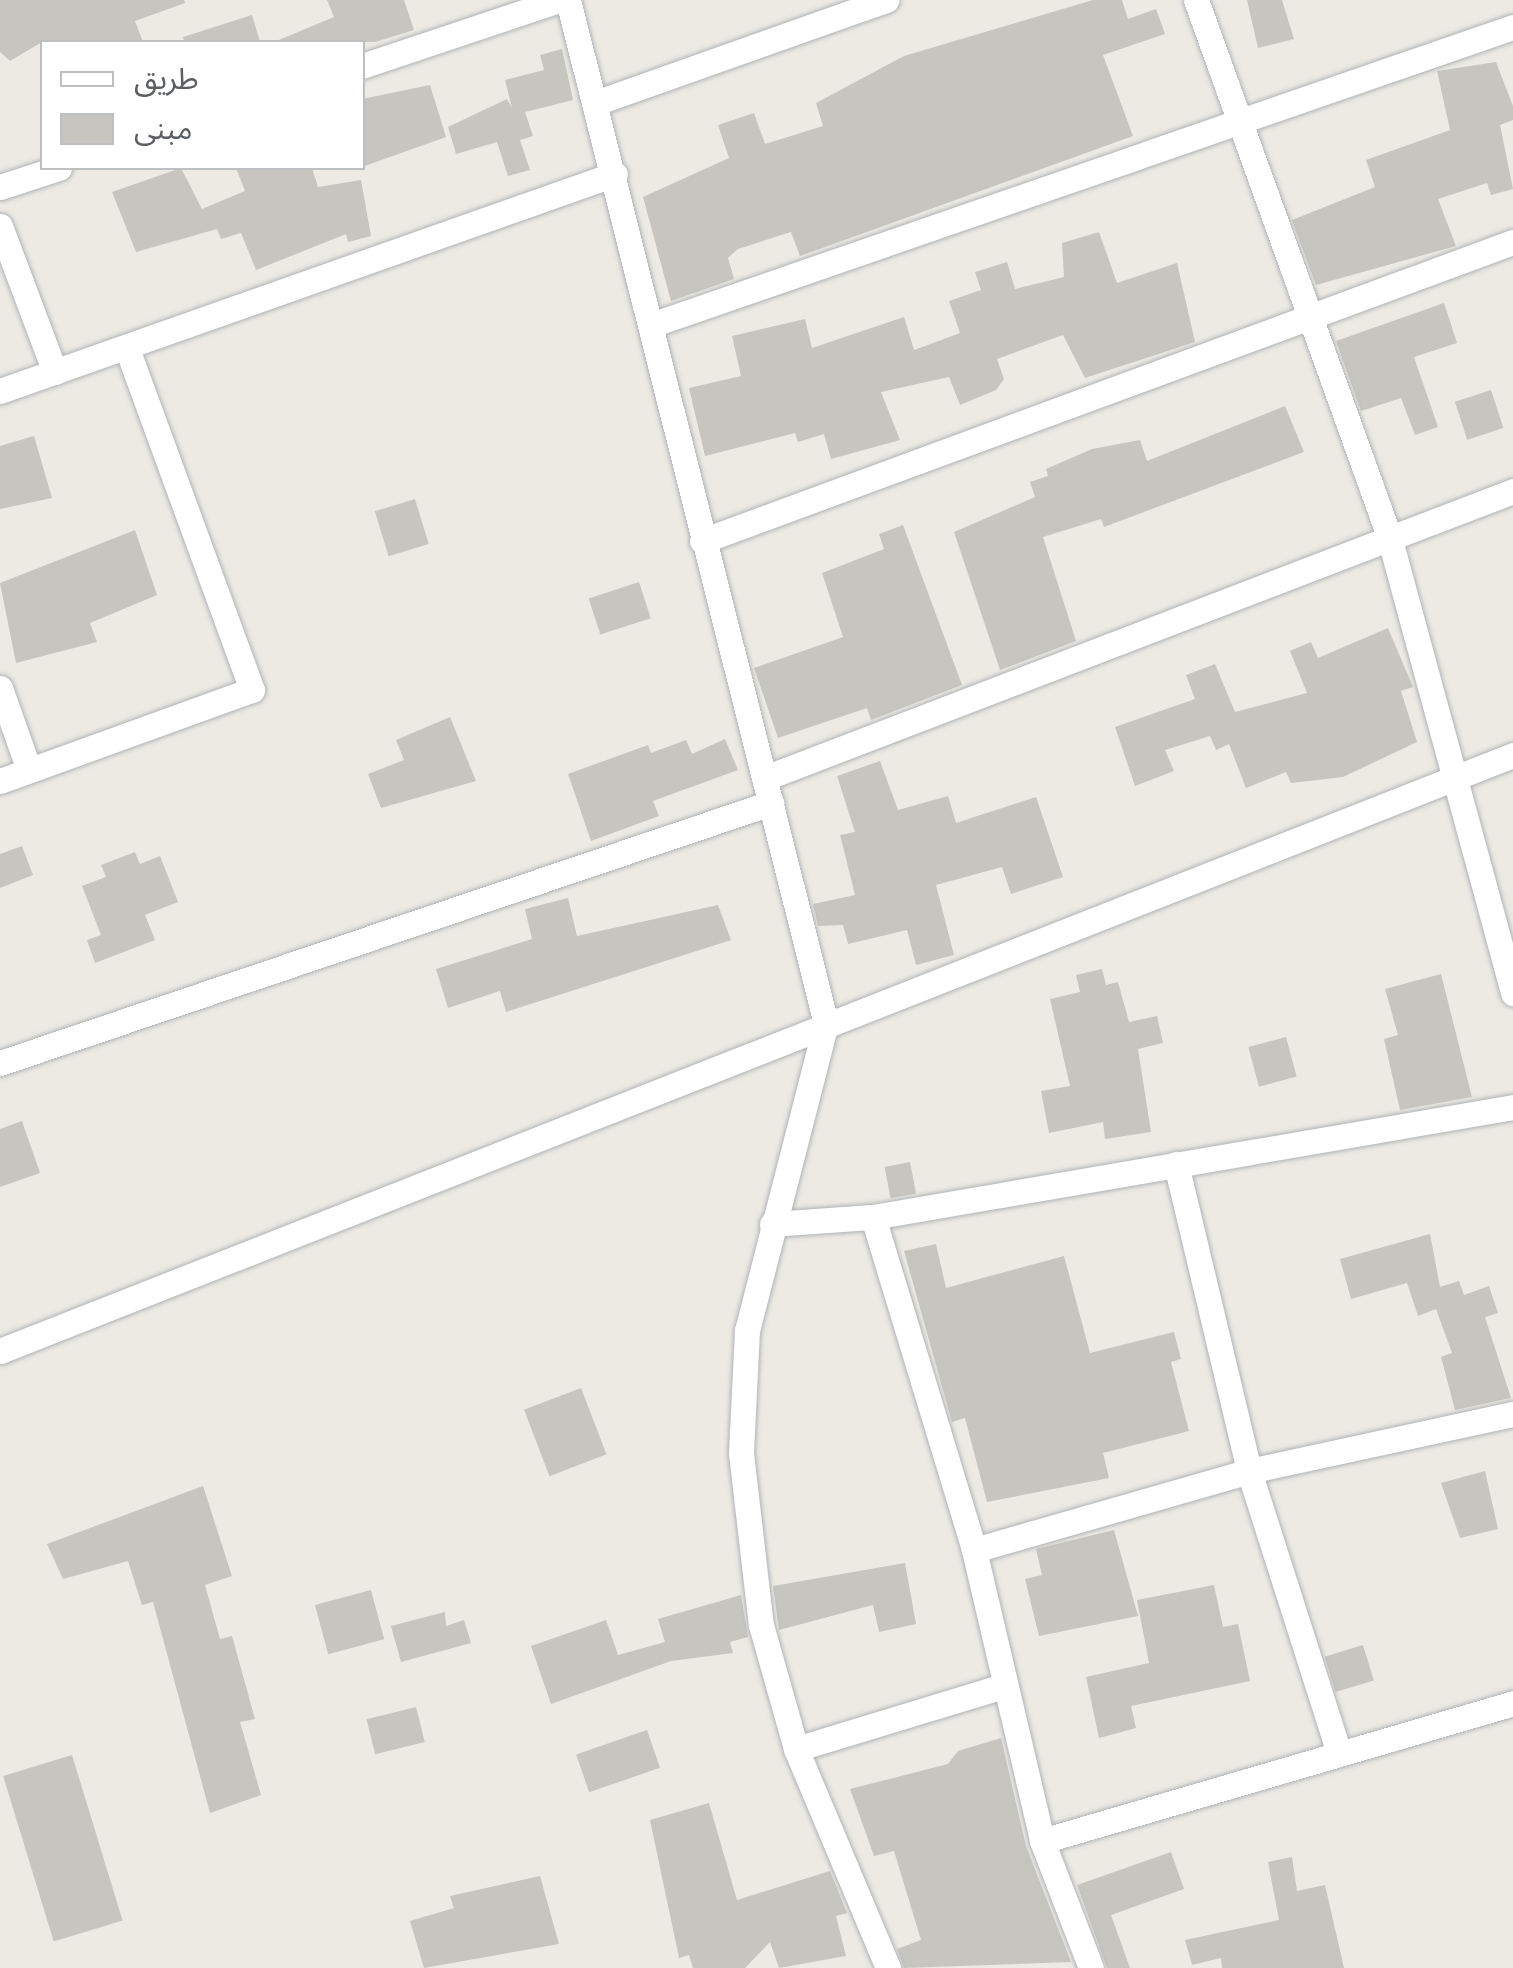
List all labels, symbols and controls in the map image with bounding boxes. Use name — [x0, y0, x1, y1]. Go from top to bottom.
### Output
legend — [40, 40, 365, 170]
text: طريق — [134, 57, 199, 100]
text: مبنى — [134, 107, 192, 150]

